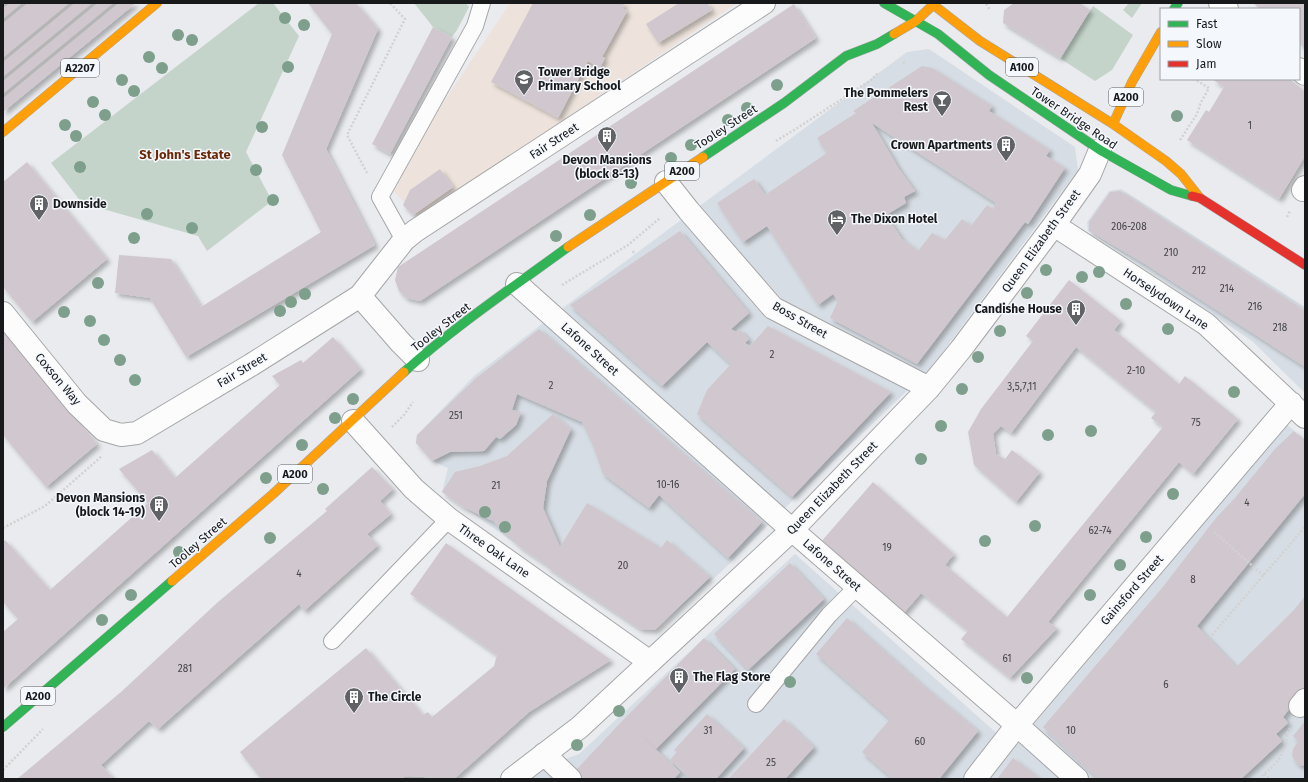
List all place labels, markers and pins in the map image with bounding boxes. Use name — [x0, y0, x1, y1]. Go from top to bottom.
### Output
place label: Tower Bridge Primary School — [538, 65, 621, 93]
school or university icon: Tower Bridge Primary School — [513, 68, 535, 96]
place label: The Pommelers Rest — [844, 86, 928, 114]
bar icon: The Pommelers Rest — [931, 89, 953, 117]
building icon: Devon Mansions (block 8-13) — [596, 125, 618, 153]
building icon: Crown Apartments — [995, 134, 1017, 162]
place label: Crown Apartments — [891, 138, 992, 152]
place label: Devon Mansions (block 8-13) — [562, 153, 652, 181]
building icon: Downside — [28, 193, 50, 221]
place label: Downside — [53, 197, 107, 211]
hotel icon: The Dixon Hotel — [826, 208, 848, 236]
place label: The Dixon Hotel — [851, 212, 938, 226]
building icon: Candishe House — [1065, 298, 1087, 326]
place label: Candishe House — [975, 302, 1062, 316]
place label: Devon Mansions (block 14-19) — [56, 491, 145, 519]
building icon: Devon Mansions (block 14-19) — [148, 494, 170, 522]
building icon: The Flag Store — [668, 666, 690, 694]
place label: The Flag Store — [693, 670, 771, 684]
building icon: The Circle — [343, 686, 365, 714]
place label: The Circle — [368, 690, 422, 704]

